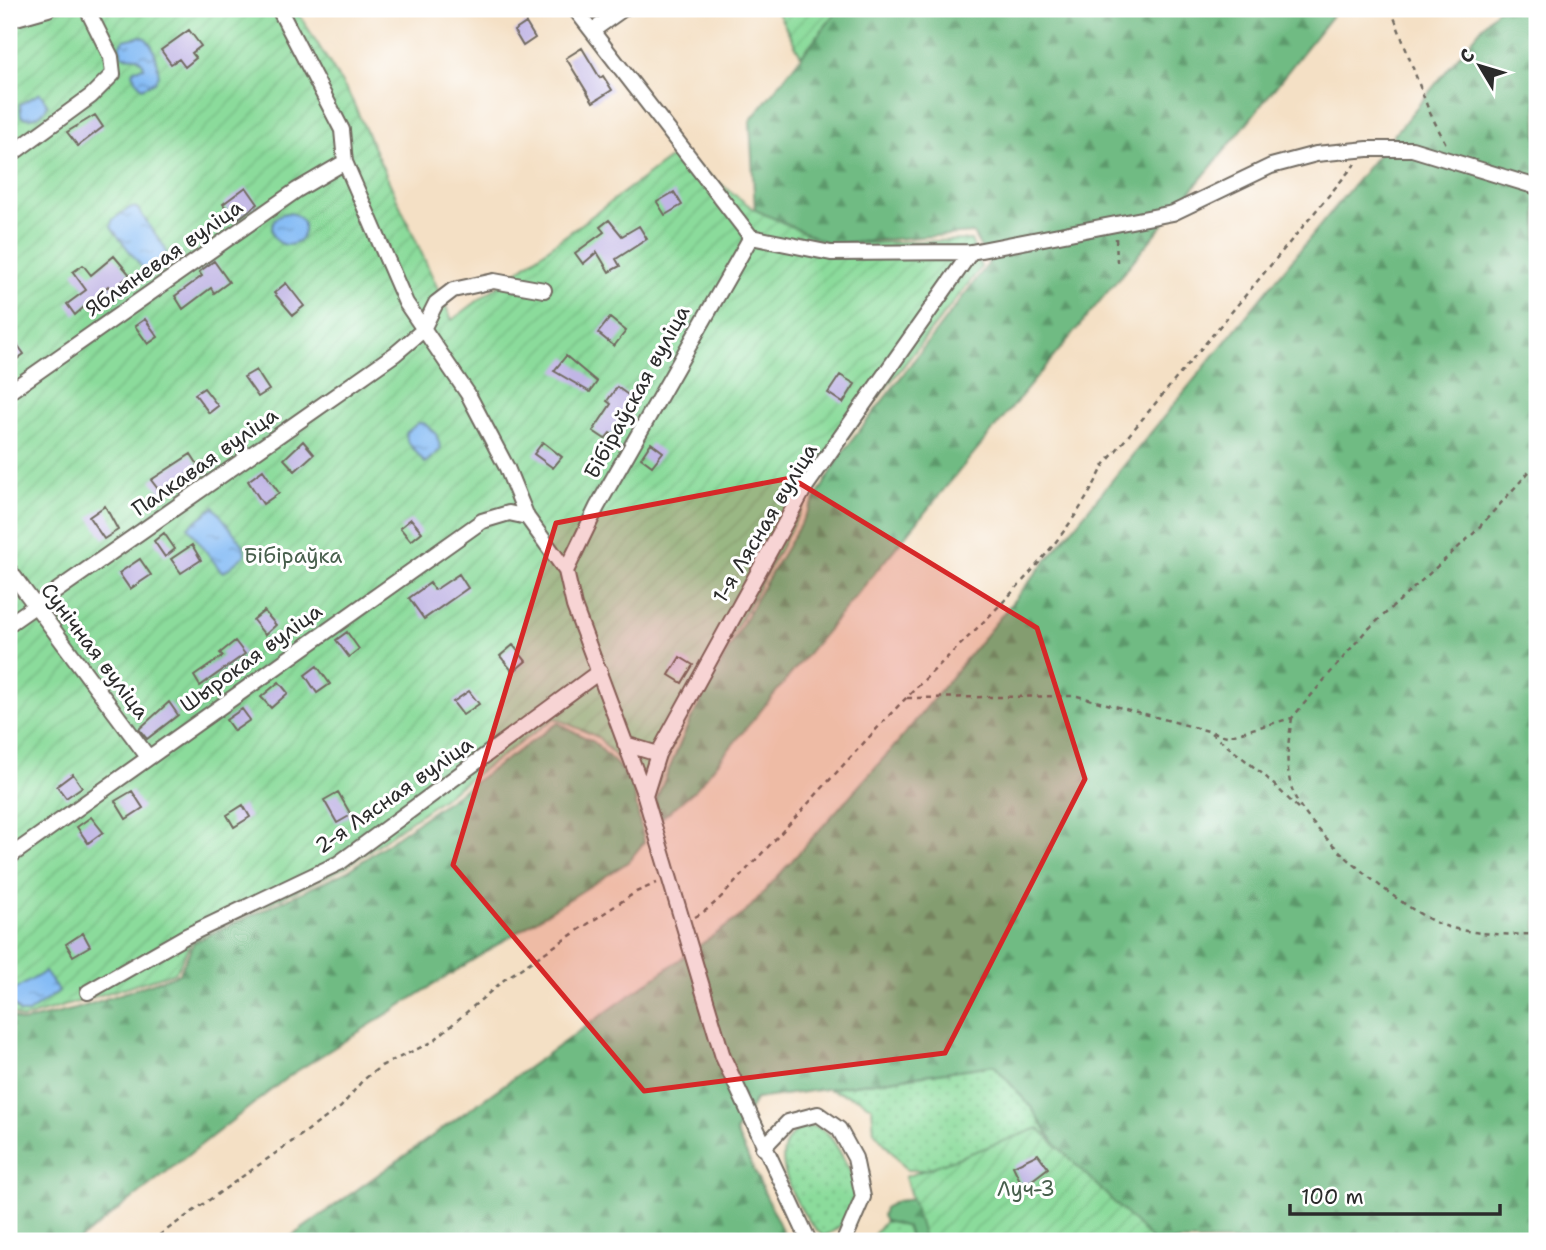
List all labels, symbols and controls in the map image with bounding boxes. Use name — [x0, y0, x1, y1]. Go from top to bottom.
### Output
north arrow — [1444, 32, 1514, 102]
text: С — [1454, 44, 1480, 68]
street label: Яблыневая вуліца — [80, 193, 248, 323]
street label: Бібіраўская вуліца — [578, 300, 696, 484]
street label: Палкавая вуліца — [126, 401, 284, 523]
street label: 1-я Лясная вуліца — [706, 438, 824, 608]
park label: Бібіраўка — [244, 542, 342, 570]
street label: Сунічная вуліца — [34, 577, 156, 725]
street label: Шырокая вуліца — [174, 597, 328, 719]
street label: 2-я Лясная вуліца — [309, 730, 479, 860]
scale bar — [1290, 1173, 1500, 1217]
park label: Луч-3 — [997, 1175, 1055, 1203]
text: 100 m — [1301, 1183, 1364, 1211]

